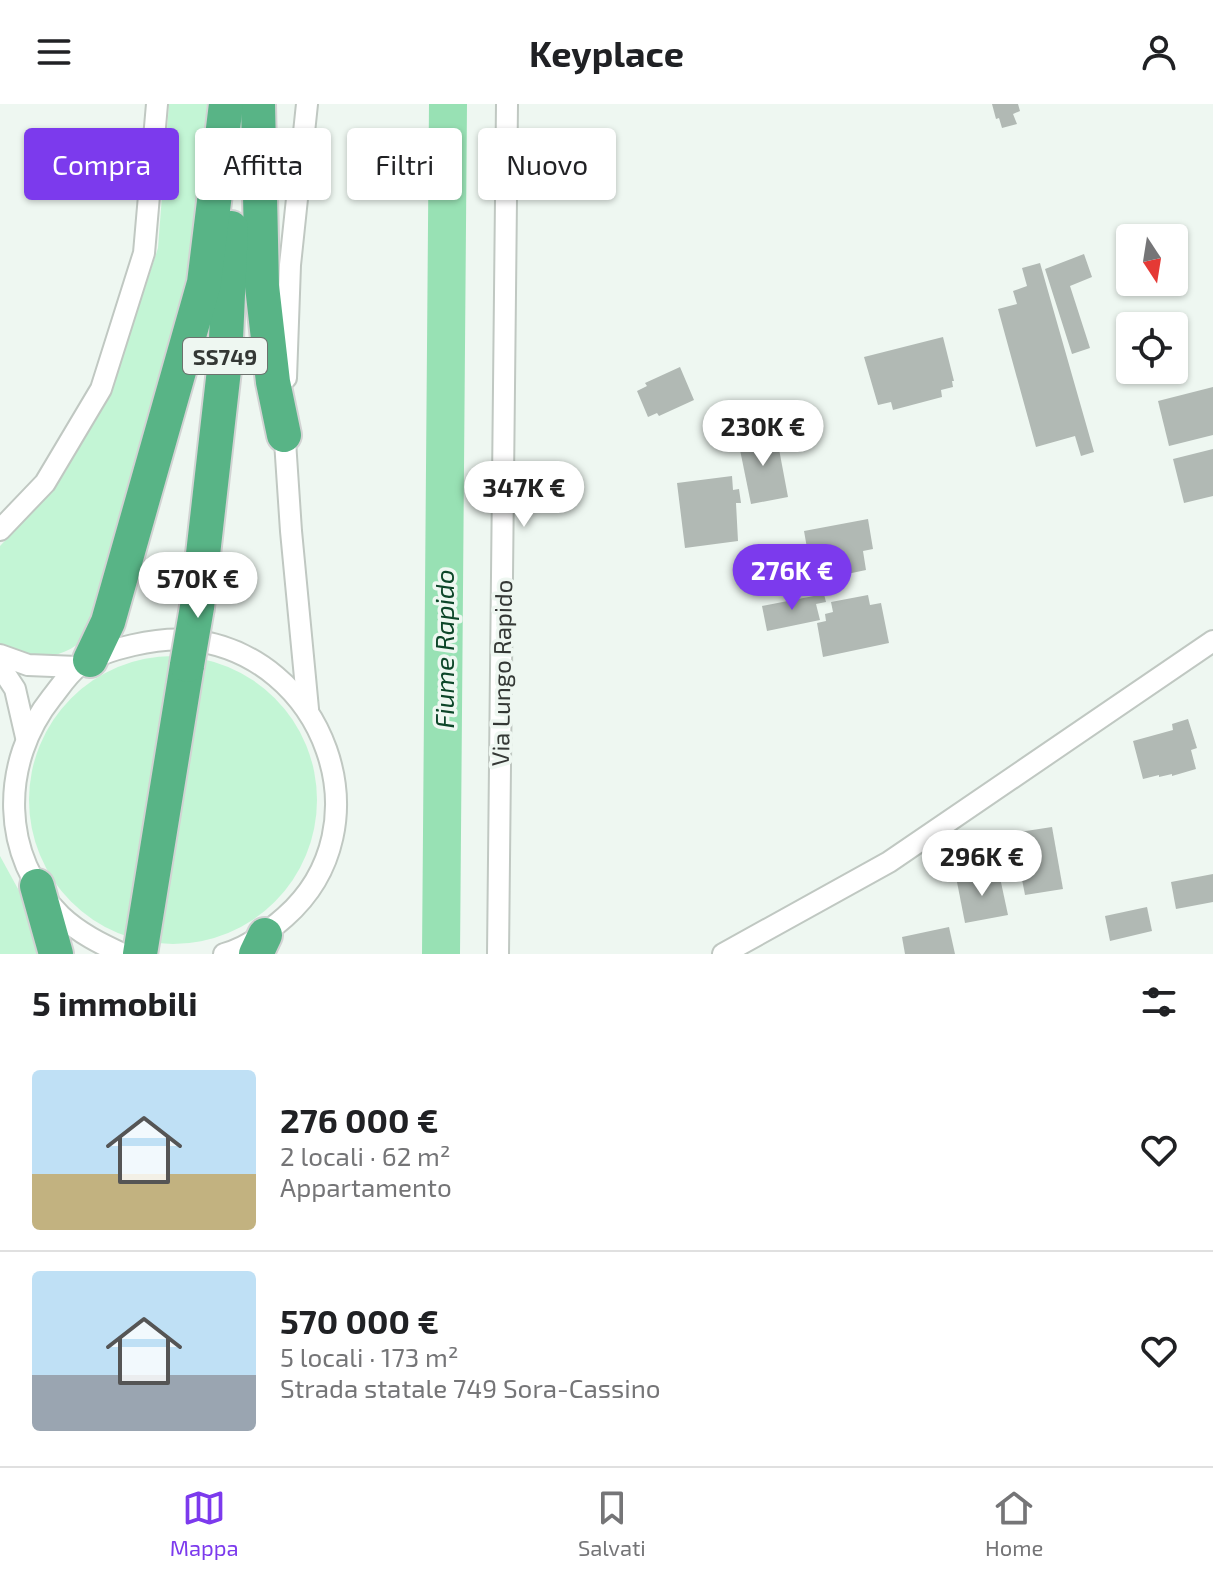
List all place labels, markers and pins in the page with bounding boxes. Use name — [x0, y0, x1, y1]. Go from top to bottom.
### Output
pin: 230K € — [698, 400, 828, 468]
pin: 347K € — [459, 461, 589, 529]
pin: 276K € — [727, 544, 857, 612]
pin: 570K € — [133, 552, 263, 620]
pin: 296K € — [917, 830, 1047, 898]

